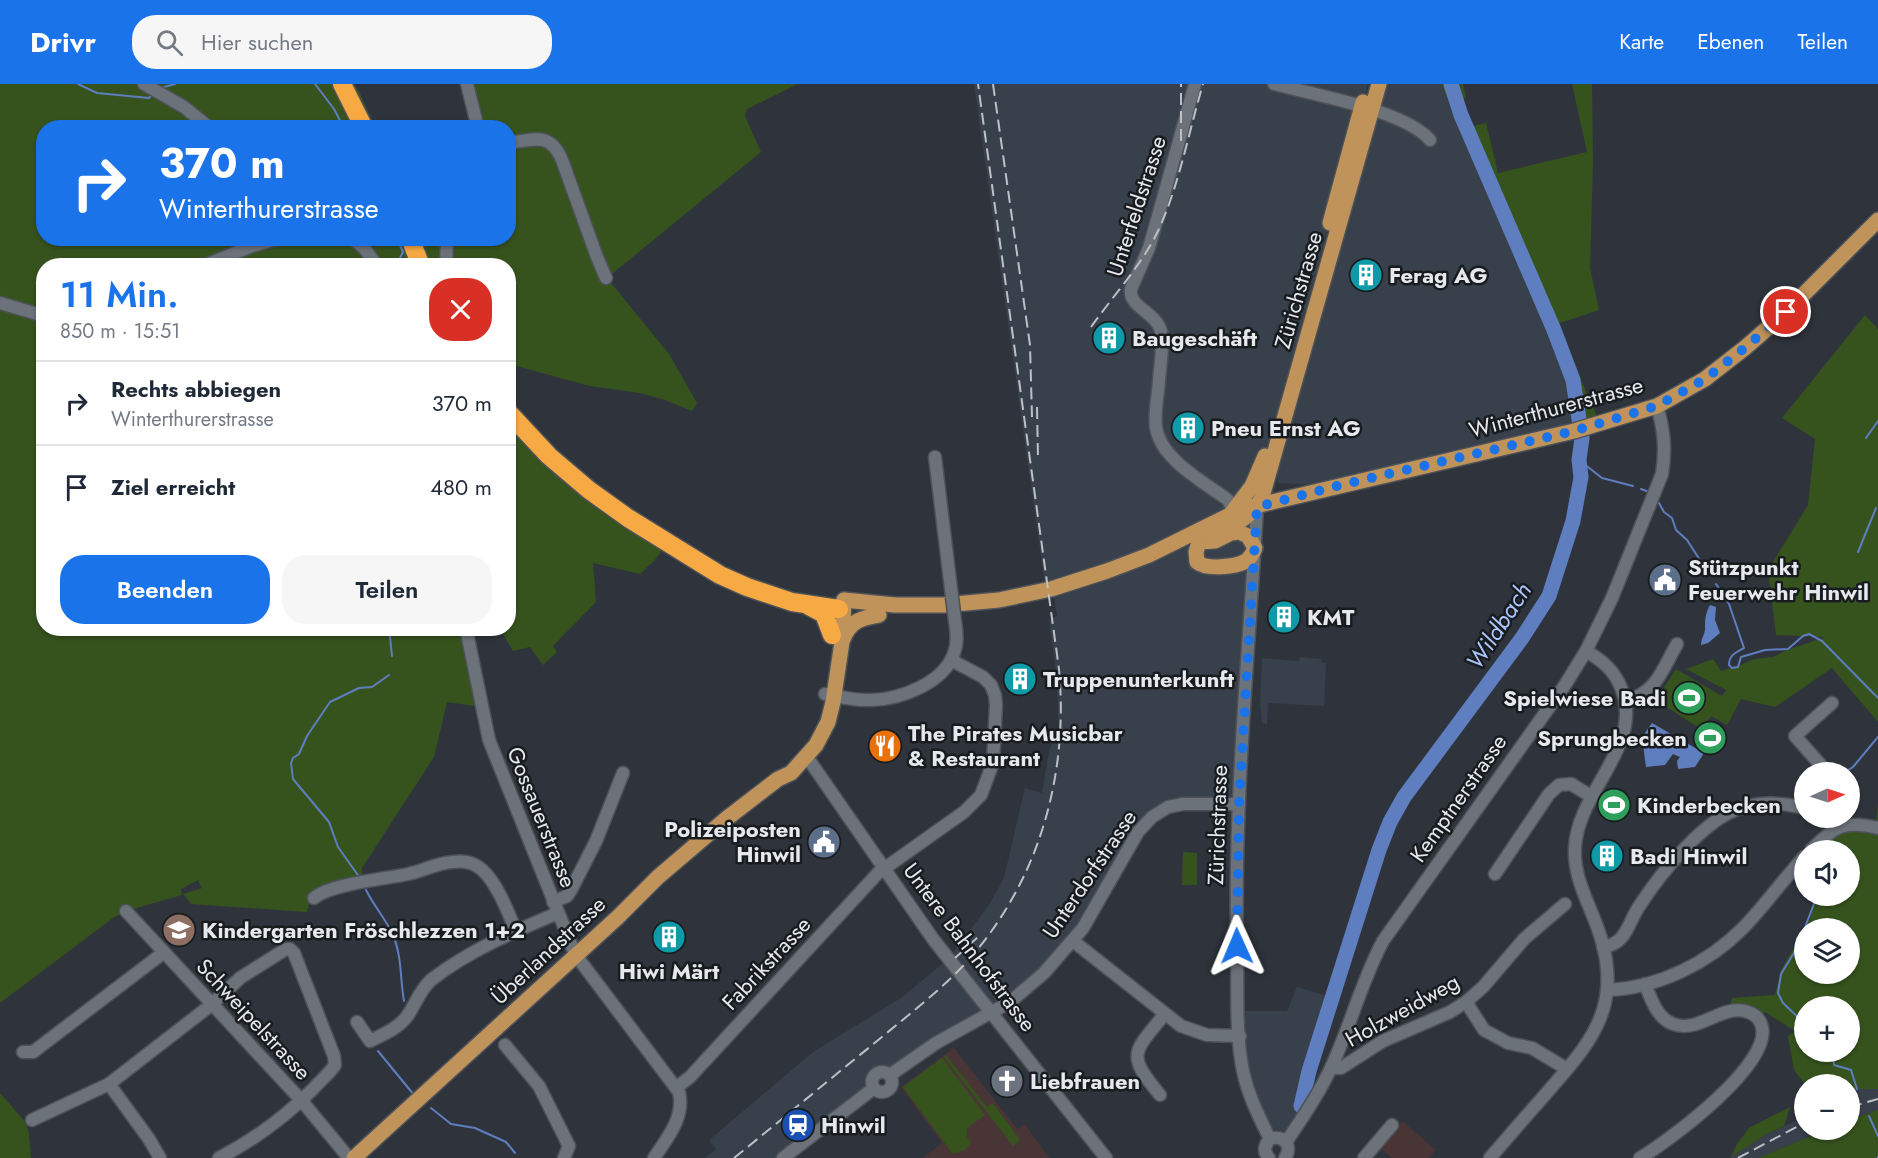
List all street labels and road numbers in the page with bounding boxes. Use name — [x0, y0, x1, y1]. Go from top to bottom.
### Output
street label: Unterfeldstrasse — [1098, 132, 1174, 280]
street label: Zürichstrasse — [1266, 228, 1330, 352]
street label: Winterthurerstrasse — [1465, 368, 1647, 446]
street label: Kemptnerstrasse — [1402, 727, 1514, 869]
street label: Gossauerstrasse — [499, 742, 585, 892]
street label: Zürichstrasse — [1199, 764, 1235, 886]
street label: Unterdorfstrasse — [1034, 803, 1144, 945]
street label: Untere Bahnhofstrasse — [896, 856, 1044, 1038]
street label: Überlandstrasse — [484, 888, 612, 1012]
street label: Fabrikstrasse — [714, 909, 818, 1017]
street label: Schweipelstrasse — [189, 951, 319, 1087]
street label: Holzweidweg — [1339, 965, 1465, 1055]

